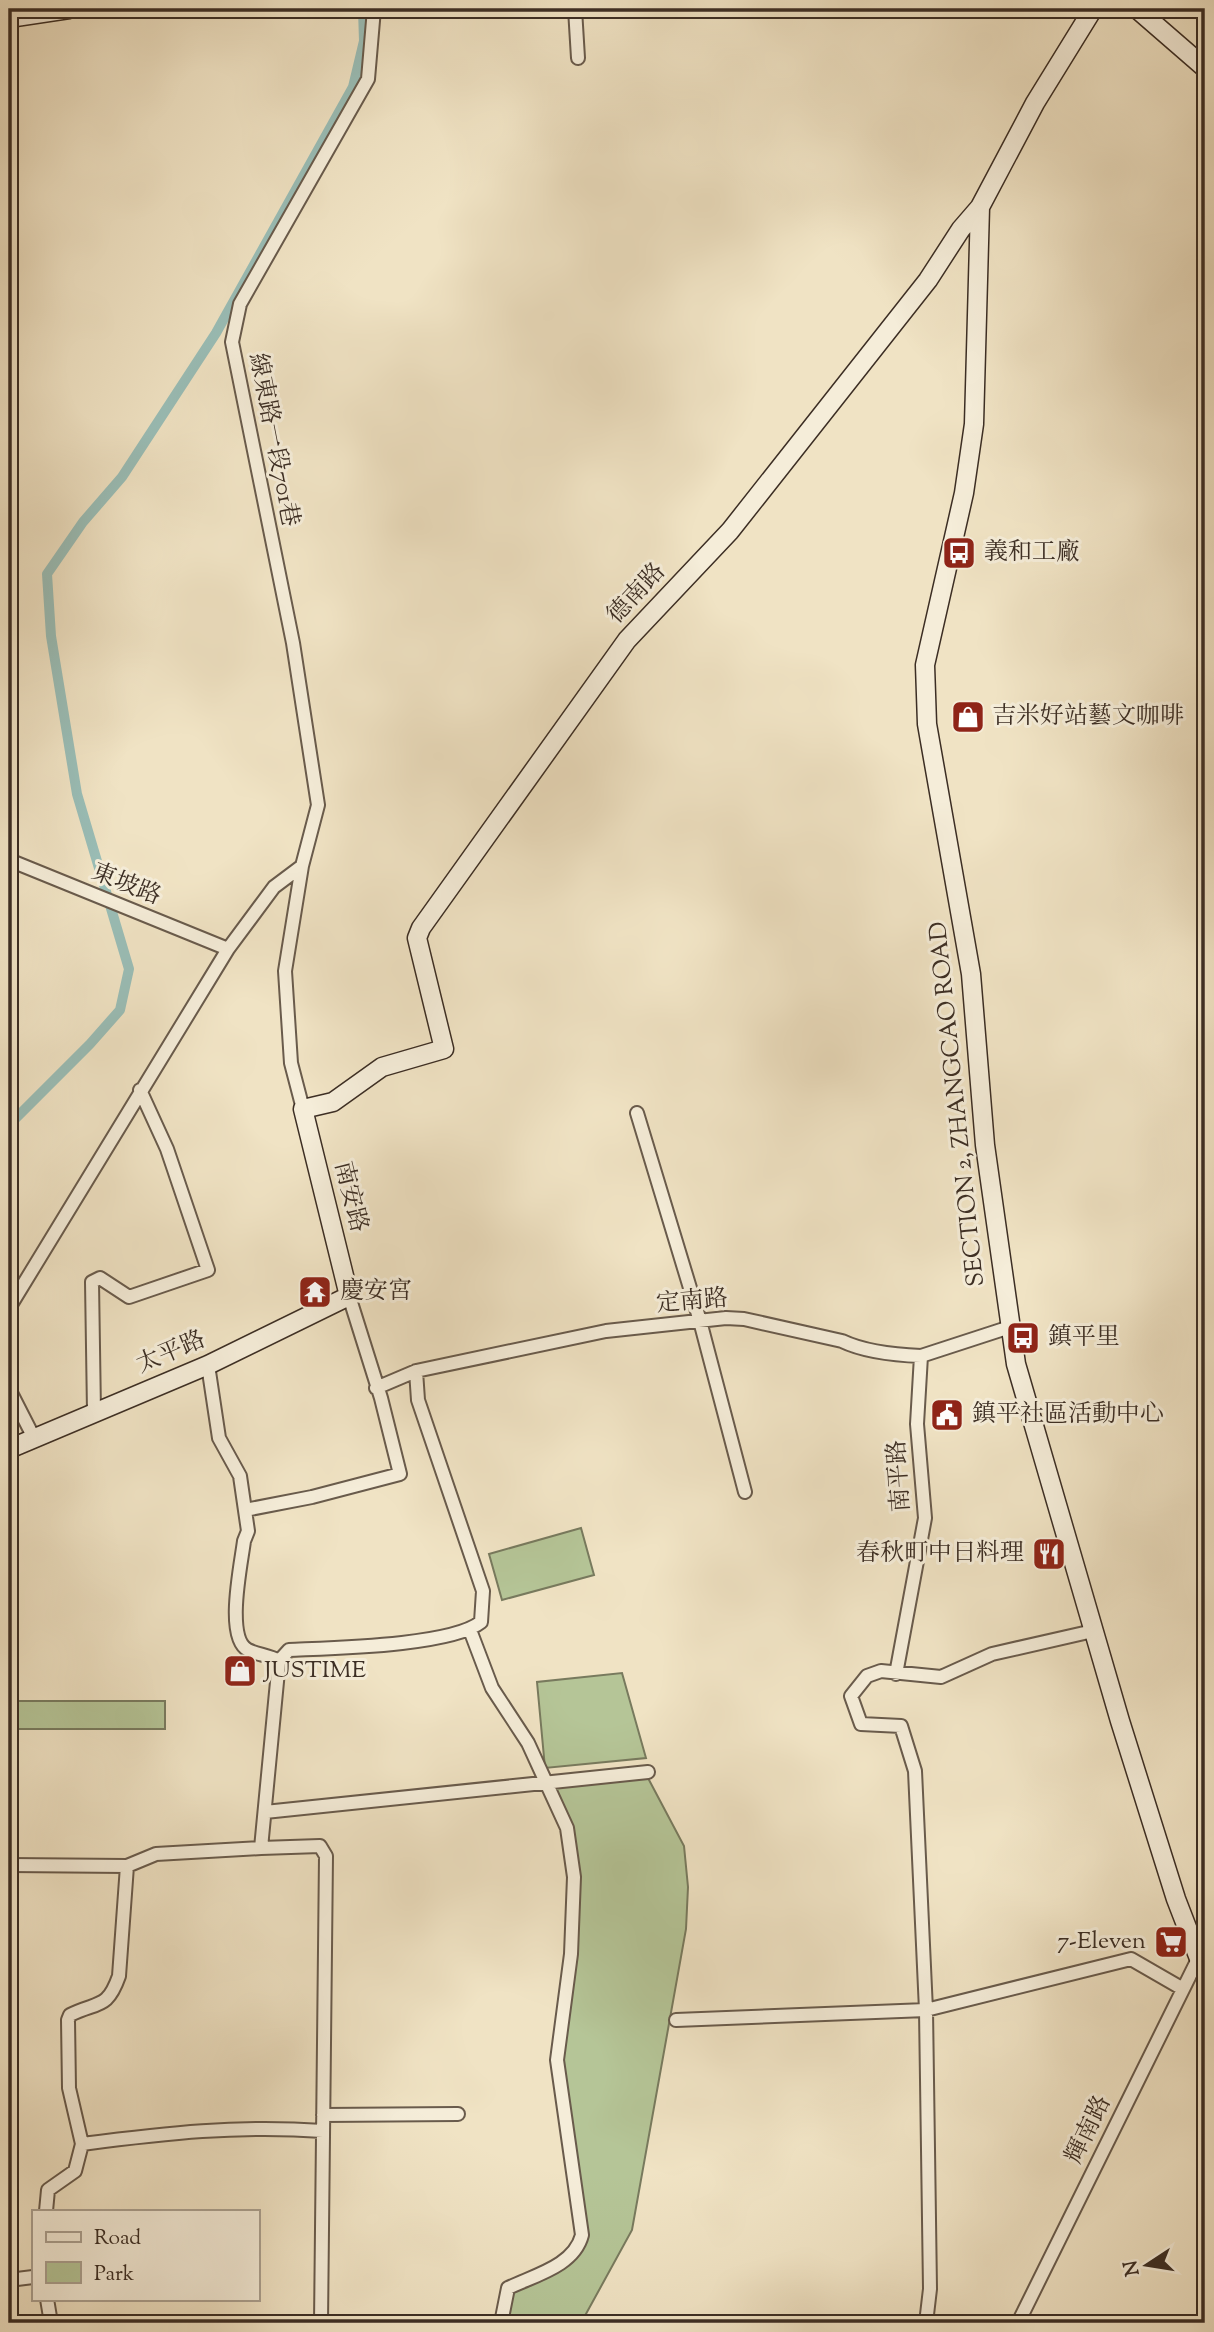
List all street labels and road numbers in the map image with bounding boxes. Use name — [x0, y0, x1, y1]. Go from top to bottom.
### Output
street label: 線東路一段701巷 — [240, 350, 306, 530]
street label: 德南路 — [600, 556, 674, 632]
street label: 東坡路 — [86, 856, 166, 914]
street label: SECTION 2, ZHANGCAO ROAD — [922, 920, 994, 1288]
street label: 南安路 — [325, 1158, 375, 1236]
street label: 定南路 — [655, 1282, 729, 1322]
street label: 太平路 — [131, 1323, 211, 1383]
street label: 南平路 — [881, 1439, 919, 1513]
street label: 輝南路 — [1058, 2090, 1120, 2170]

